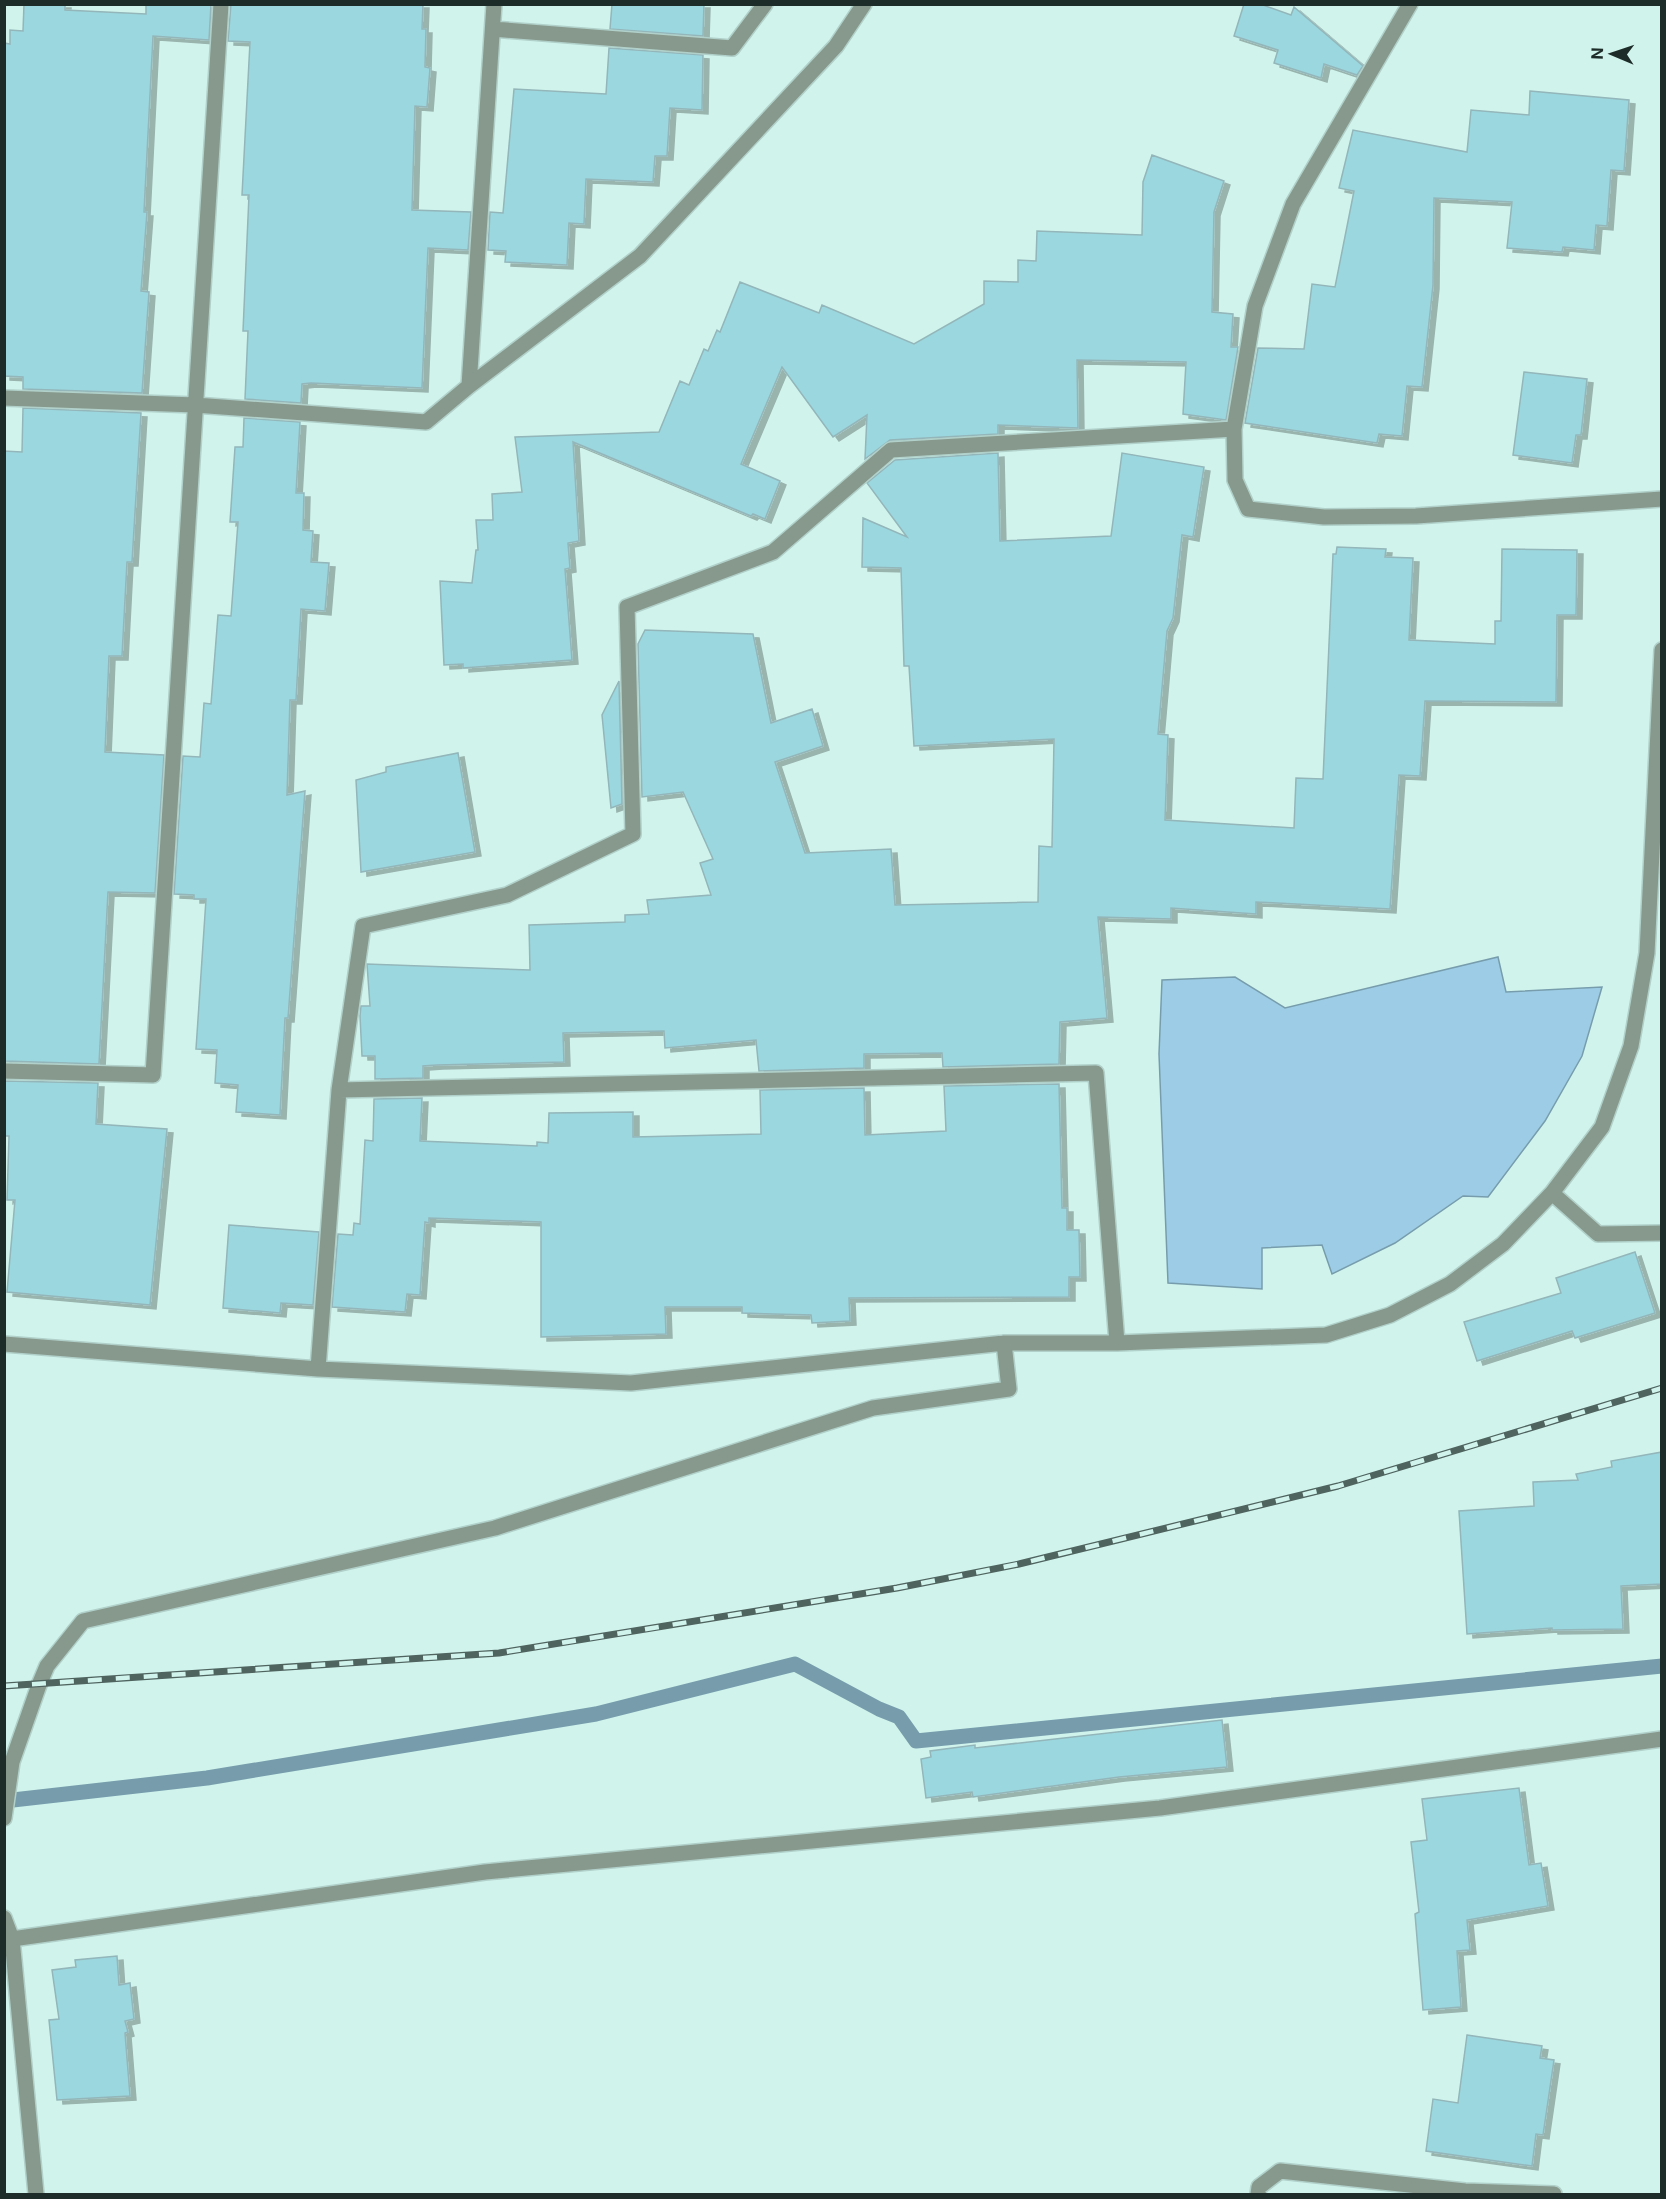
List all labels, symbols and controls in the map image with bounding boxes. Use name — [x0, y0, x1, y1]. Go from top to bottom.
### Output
north arrow — [1582, 24, 1642, 84]
text: N — [1587, 47, 1607, 60]

